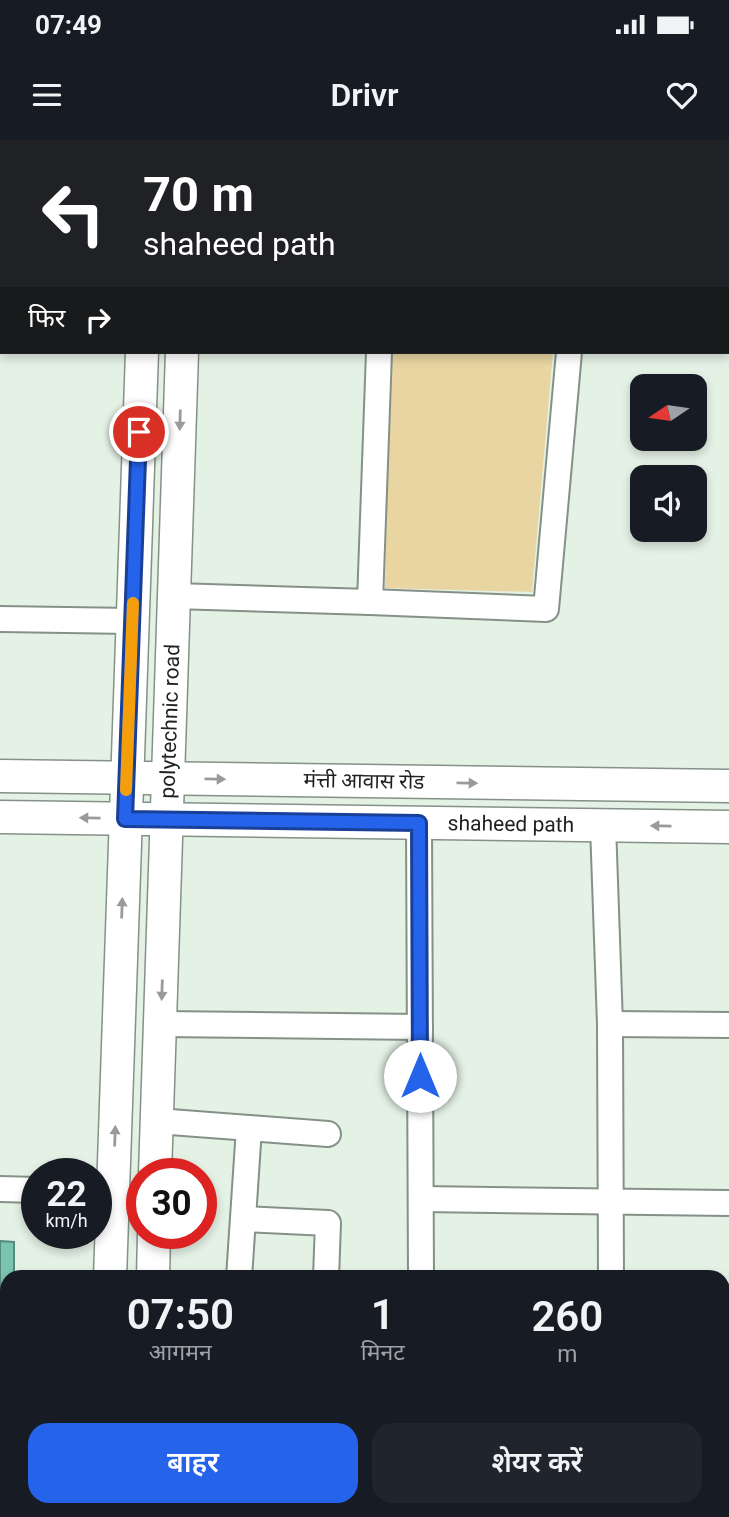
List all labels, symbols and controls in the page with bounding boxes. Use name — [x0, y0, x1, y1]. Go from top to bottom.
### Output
text: 07:49 — [35, 10, 102, 40]
icon: menu — [28, 76, 66, 114]
text: Drivr — [330, 76, 399, 114]
icon: heart — [663, 76, 701, 114]
text: 70 m — [143, 166, 254, 223]
icon: left — [28, 168, 119, 259]
text: shaheed path — [143, 225, 336, 263]
icon: right — [79, 301, 117, 339]
text: फिर — [28, 303, 65, 333]
north arrow — [630, 374, 707, 452]
map controls — [630, 374, 707, 542]
pin — [109, 402, 169, 462]
one-way arrow — [174, 409, 186, 431]
icon: arrive — [120, 413, 158, 451]
button: sound — [630, 465, 707, 542]
street label: polytechnic road — [155, 644, 184, 799]
street label: मंत्ती आवास रोड — [303, 768, 425, 794]
one-way arrow — [204, 773, 226, 785]
one-way arrow — [456, 777, 478, 789]
street label: shaheed path — [448, 811, 574, 837]
one-way arrow — [79, 812, 101, 824]
one-way arrow — [650, 820, 672, 832]
one-way arrow — [117, 897, 128, 919]
one-way arrow — [156, 979, 167, 1001]
position arrow — [383, 1039, 457, 1113]
one-way arrow — [109, 1125, 120, 1147]
speed limit sign: 30 — [126, 1158, 217, 1249]
text: 22 — [46, 1174, 87, 1215]
text: km/h — [45, 1210, 88, 1231]
text: 07:50 — [127, 1290, 234, 1339]
text: 1 — [371, 1290, 395, 1339]
text: 260 — [531, 1292, 603, 1341]
text: आगमन — [149, 1339, 212, 1366]
text: मिनट — [361, 1339, 405, 1366]
text: m — [557, 1341, 577, 1368]
button: बाहर — [28, 1423, 358, 1503]
button: शेयर करें — [372, 1423, 702, 1503]

